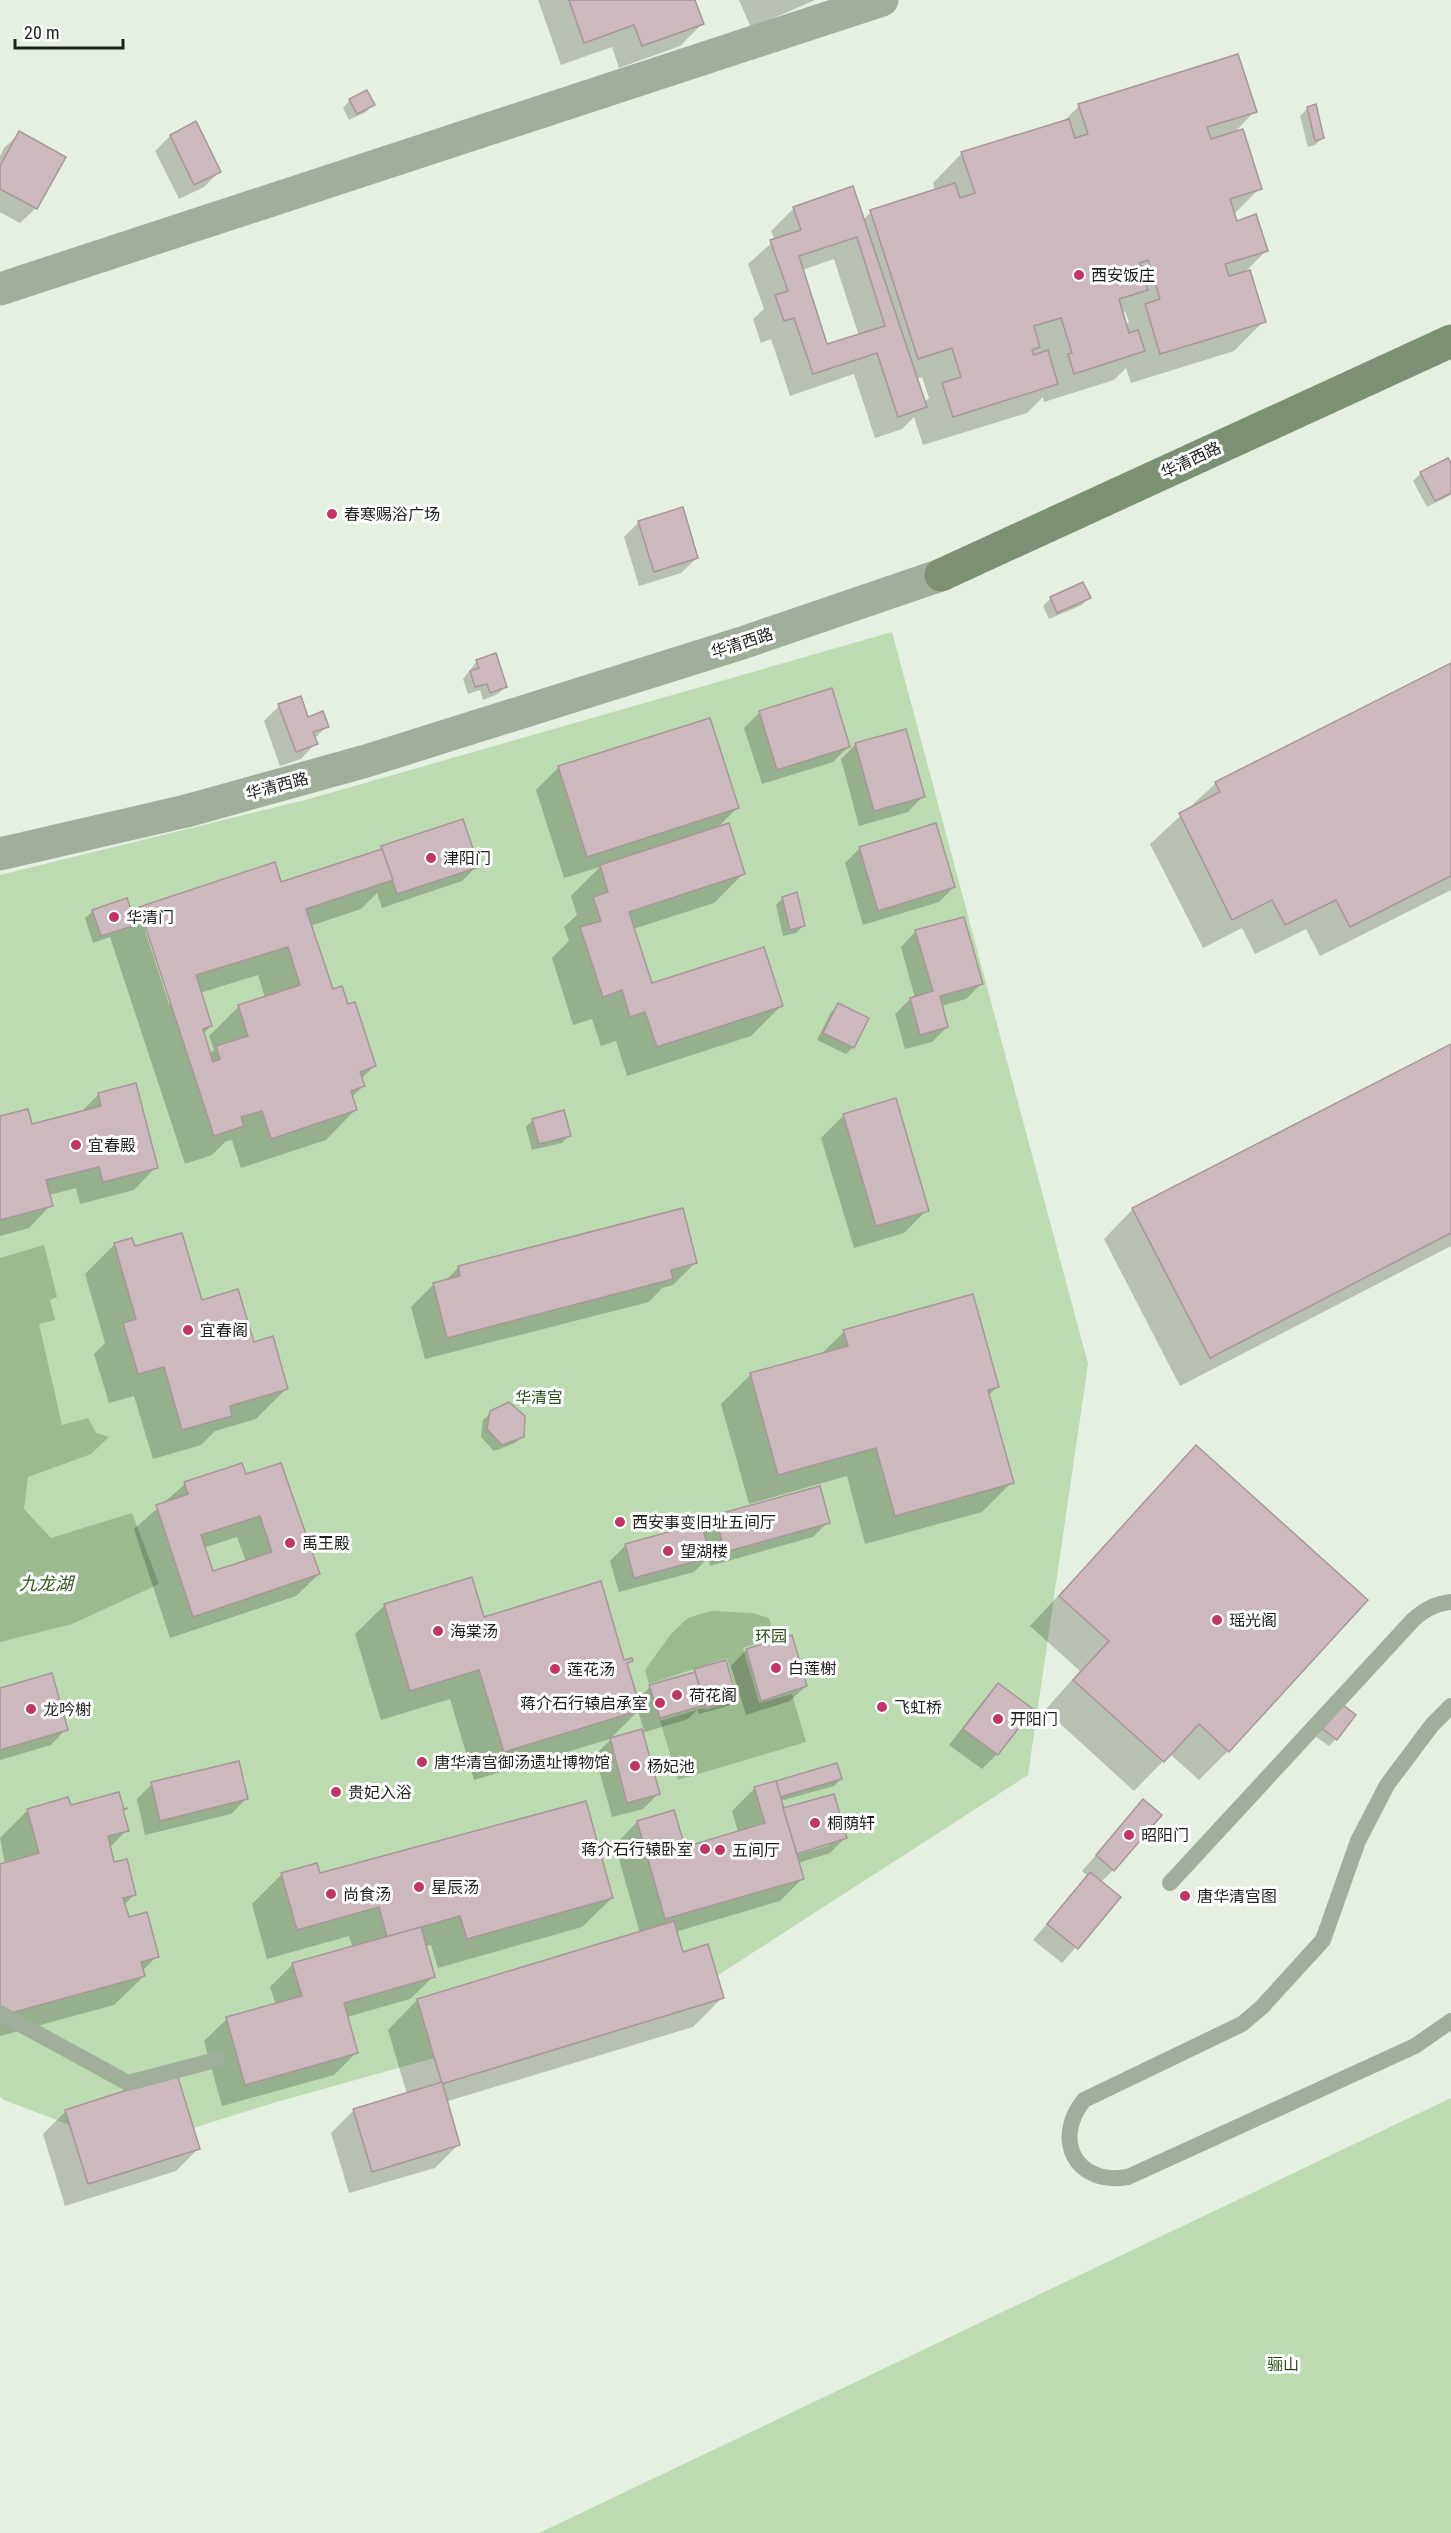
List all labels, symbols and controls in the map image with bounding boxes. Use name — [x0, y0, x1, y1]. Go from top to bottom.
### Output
scale bar — [15, 12, 123, 50]
text: 20 m — [24, 22, 59, 43]
place label: 西安饭庄 — [1091, 266, 1155, 285]
marker: 西安饭庄 — [1072, 268, 1086, 282]
street label: 华清西路 — [1158, 438, 1224, 482]
place label: 春寒赐浴广场 — [344, 505, 440, 524]
marker: 春寒赐浴广场 — [325, 507, 339, 521]
street label: 华清西路 — [709, 624, 775, 662]
street label: 华清西路 — [244, 769, 310, 803]
place label: 津阳门 — [443, 849, 491, 868]
marker: 津阳门 — [424, 851, 438, 865]
place label: 华清门 — [126, 908, 174, 927]
marker: 华清门 — [107, 910, 121, 924]
place label: 宜春殿 — [88, 1136, 136, 1155]
marker: 宜春殿 — [69, 1138, 83, 1152]
place label: 宜春阁 — [200, 1321, 248, 1340]
marker: 宜春阁 — [181, 1323, 195, 1337]
park label: 华清宫 — [515, 1388, 563, 1407]
place label: 西安事变旧址五间厅 — [632, 1513, 776, 1532]
marker: 西安事变旧址五间厅 — [613, 1515, 627, 1529]
place label: 禹王殿 — [302, 1534, 350, 1553]
marker: 禹王殿 — [283, 1536, 297, 1550]
place label: 望湖楼 — [680, 1542, 728, 1561]
marker: 望湖楼 — [661, 1544, 675, 1558]
water label: 九龙湖 — [19, 1573, 76, 1594]
place label: 瑶光阁 — [1229, 1611, 1277, 1630]
marker: 瑶光阁 — [1210, 1613, 1224, 1627]
place label: 海棠汤 — [450, 1622, 498, 1641]
marker: 海棠汤 — [431, 1624, 445, 1638]
park label: 环园 — [755, 1627, 787, 1646]
place label: 白莲榭 — [788, 1659, 836, 1678]
place label: 莲花汤 — [567, 1660, 615, 1679]
marker: 白莲榭 — [769, 1661, 783, 1675]
marker: 莲花汤 — [548, 1662, 562, 1676]
place label: 荷花阁 — [689, 1686, 737, 1705]
marker: 荷花阁 — [670, 1688, 684, 1702]
place label: 蒋介石行辕启承室 — [520, 1694, 648, 1713]
marker: 蒋介石行辕启承室 — [653, 1696, 667, 1710]
place label: 飞虹桥 — [894, 1698, 942, 1717]
place label: 龙吟榭 — [43, 1700, 91, 1719]
marker: 飞虹桥 — [875, 1700, 889, 1714]
marker: 龙吟榭 — [24, 1702, 38, 1716]
place label: 开阳门 — [1010, 1710, 1058, 1729]
marker: 开阳门 — [991, 1712, 1005, 1726]
place label: 唐华清宫御汤遗址博物馆 — [434, 1753, 610, 1772]
marker: 唐华清宫御汤遗址博物馆 — [415, 1755, 429, 1769]
place label: 杨妃池 — [647, 1757, 695, 1776]
marker: 杨妃池 — [628, 1759, 642, 1773]
place label: 贵妃入浴 — [348, 1783, 412, 1802]
marker: 贵妃入浴 — [329, 1785, 343, 1799]
place label: 桐荫轩 — [827, 1814, 875, 1833]
marker: 桐荫轩 — [808, 1816, 822, 1830]
place label: 昭阳门 — [1141, 1826, 1189, 1845]
marker: 昭阳门 — [1122, 1828, 1136, 1842]
place label: 蒋介石行辕卧室 — [581, 1840, 693, 1859]
place label: 五间厅 — [732, 1841, 780, 1860]
marker: 蒋介石行辕卧室 — [698, 1842, 712, 1856]
marker: 五间厅 — [713, 1843, 727, 1857]
place label: 星辰汤 — [431, 1878, 479, 1897]
marker: 星辰汤 — [412, 1880, 426, 1894]
place label: 尚食汤 — [343, 1885, 391, 1904]
marker: 尚食汤 — [324, 1887, 338, 1901]
place label: 唐华清宫图 — [1197, 1887, 1277, 1906]
marker: 唐华清宫图 — [1178, 1889, 1192, 1903]
park label: 骊山 — [1267, 2355, 1299, 2374]

